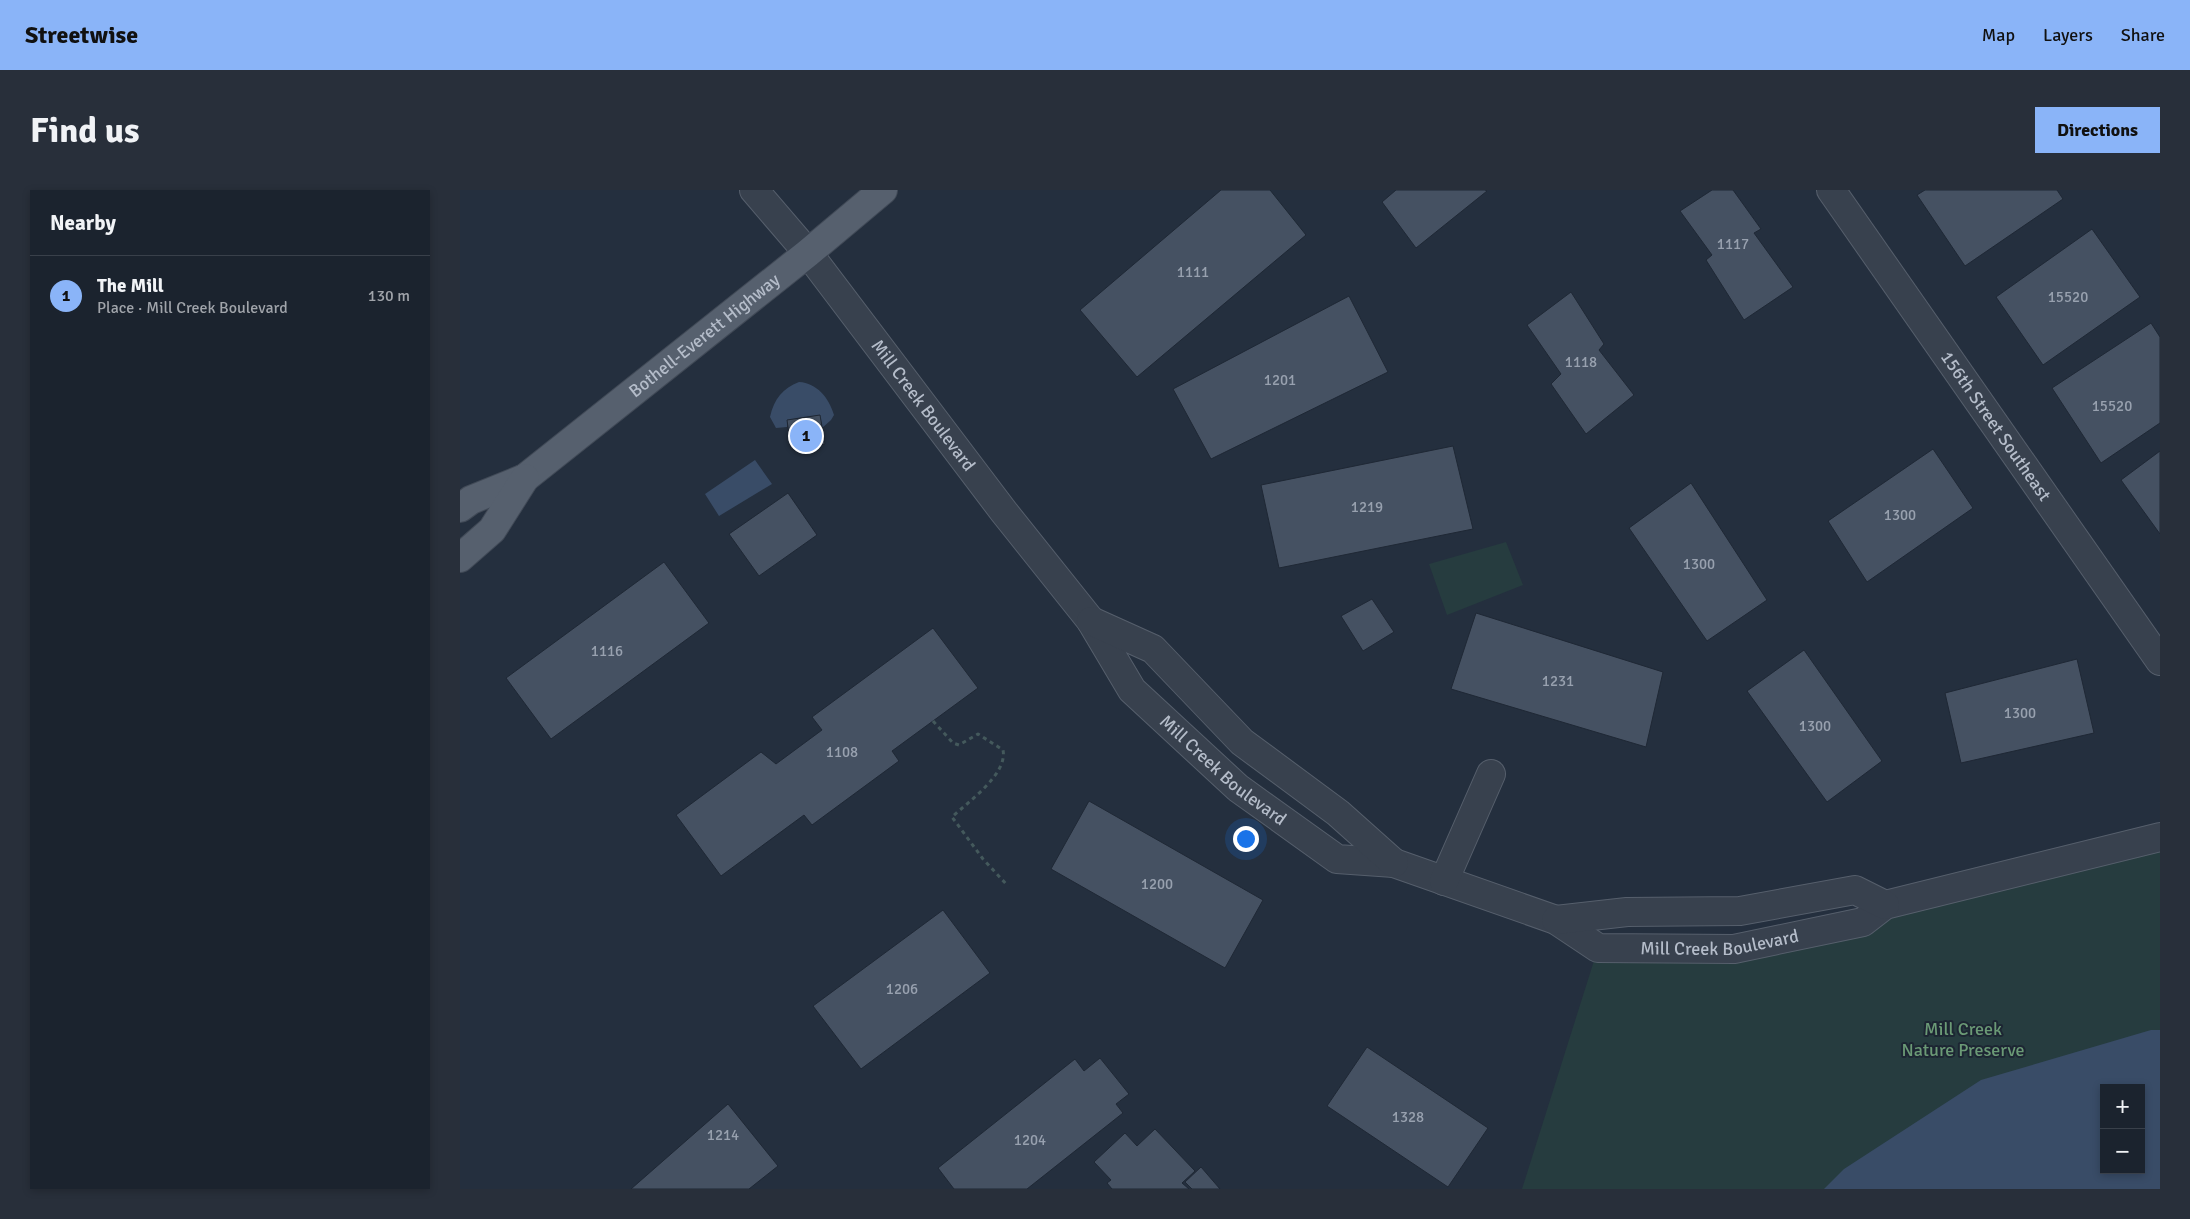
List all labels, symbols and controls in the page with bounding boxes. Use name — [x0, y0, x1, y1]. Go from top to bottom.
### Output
text: Streetwise — [25, 20, 138, 50]
text: Map — [1982, 24, 2015, 46]
text: Layers — [2043, 24, 2093, 46]
text: Share — [2121, 24, 2165, 46]
button: Directions — [2035, 107, 2160, 153]
text: Find us — [30, 109, 140, 152]
text: Nearby — [50, 210, 116, 236]
house number: 1117 — [1717, 235, 1749, 253]
house number: 1111 — [1177, 263, 1209, 281]
street label: Bothell-Everett Highway — [624, 268, 785, 402]
text: The Mill — [97, 274, 164, 298]
text: 1 — [62, 286, 70, 306]
text: 130 m — [368, 286, 410, 306]
house number: 15520 — [2048, 288, 2088, 306]
text: Place · Mill Creek Boulevard — [97, 298, 288, 318]
street label: Mill Creek Boulevard — [866, 335, 980, 476]
street label: 156th Street Southeast — [1936, 347, 2056, 505]
house number: 1118 — [1565, 353, 1597, 371]
house number: 1201 — [1264, 371, 1296, 389]
house number: 15520 — [2092, 397, 2132, 415]
pin: 1 — [790, 417, 822, 455]
house number: 1219 — [1351, 498, 1383, 516]
house number: 1300 — [1884, 506, 1916, 524]
house number: 1300 — [1683, 555, 1715, 573]
house number: 1116 — [591, 642, 623, 660]
house number: 1231 — [1542, 672, 1574, 690]
house number: 1300 — [2004, 704, 2036, 722]
street label: Mill Creek Boulevard — [1155, 710, 1291, 830]
house number: 1300 — [1799, 717, 1831, 735]
house number: 1108 — [826, 743, 858, 761]
your location — [1233, 826, 1259, 852]
house number: 1200 — [1141, 875, 1173, 893]
street label: Mill Creek Boulevard — [1640, 925, 1801, 960]
house number: 1206 — [886, 980, 918, 998]
park label: Mill Creek Nature Preserve — [1902, 1018, 2024, 1061]
map controls — [2100, 1084, 2145, 1174]
button: + — [2100, 1084, 2145, 1129]
house number: 1328 — [1392, 1108, 1424, 1126]
house number: 1214 — [707, 1126, 739, 1144]
button: − — [2100, 1129, 2145, 1174]
house number: 1204 — [1014, 1131, 1046, 1149]

